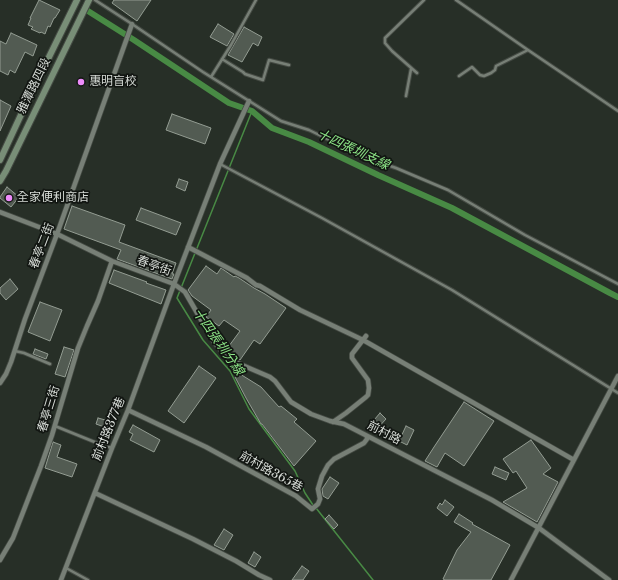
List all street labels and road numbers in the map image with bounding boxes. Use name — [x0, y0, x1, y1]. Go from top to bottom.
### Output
street label: 雅潭路四段 — [14, 56, 54, 116]
street label: 春亭二街 — [27, 221, 57, 271]
street label: 春亭街 — [135, 253, 173, 279]
street label: 春亭三街 — [35, 384, 63, 434]
street label: 前村路377巷 — [90, 395, 128, 463]
street label: 前村路 — [365, 418, 403, 448]
street label: 前村路365巷 — [237, 449, 305, 495]

